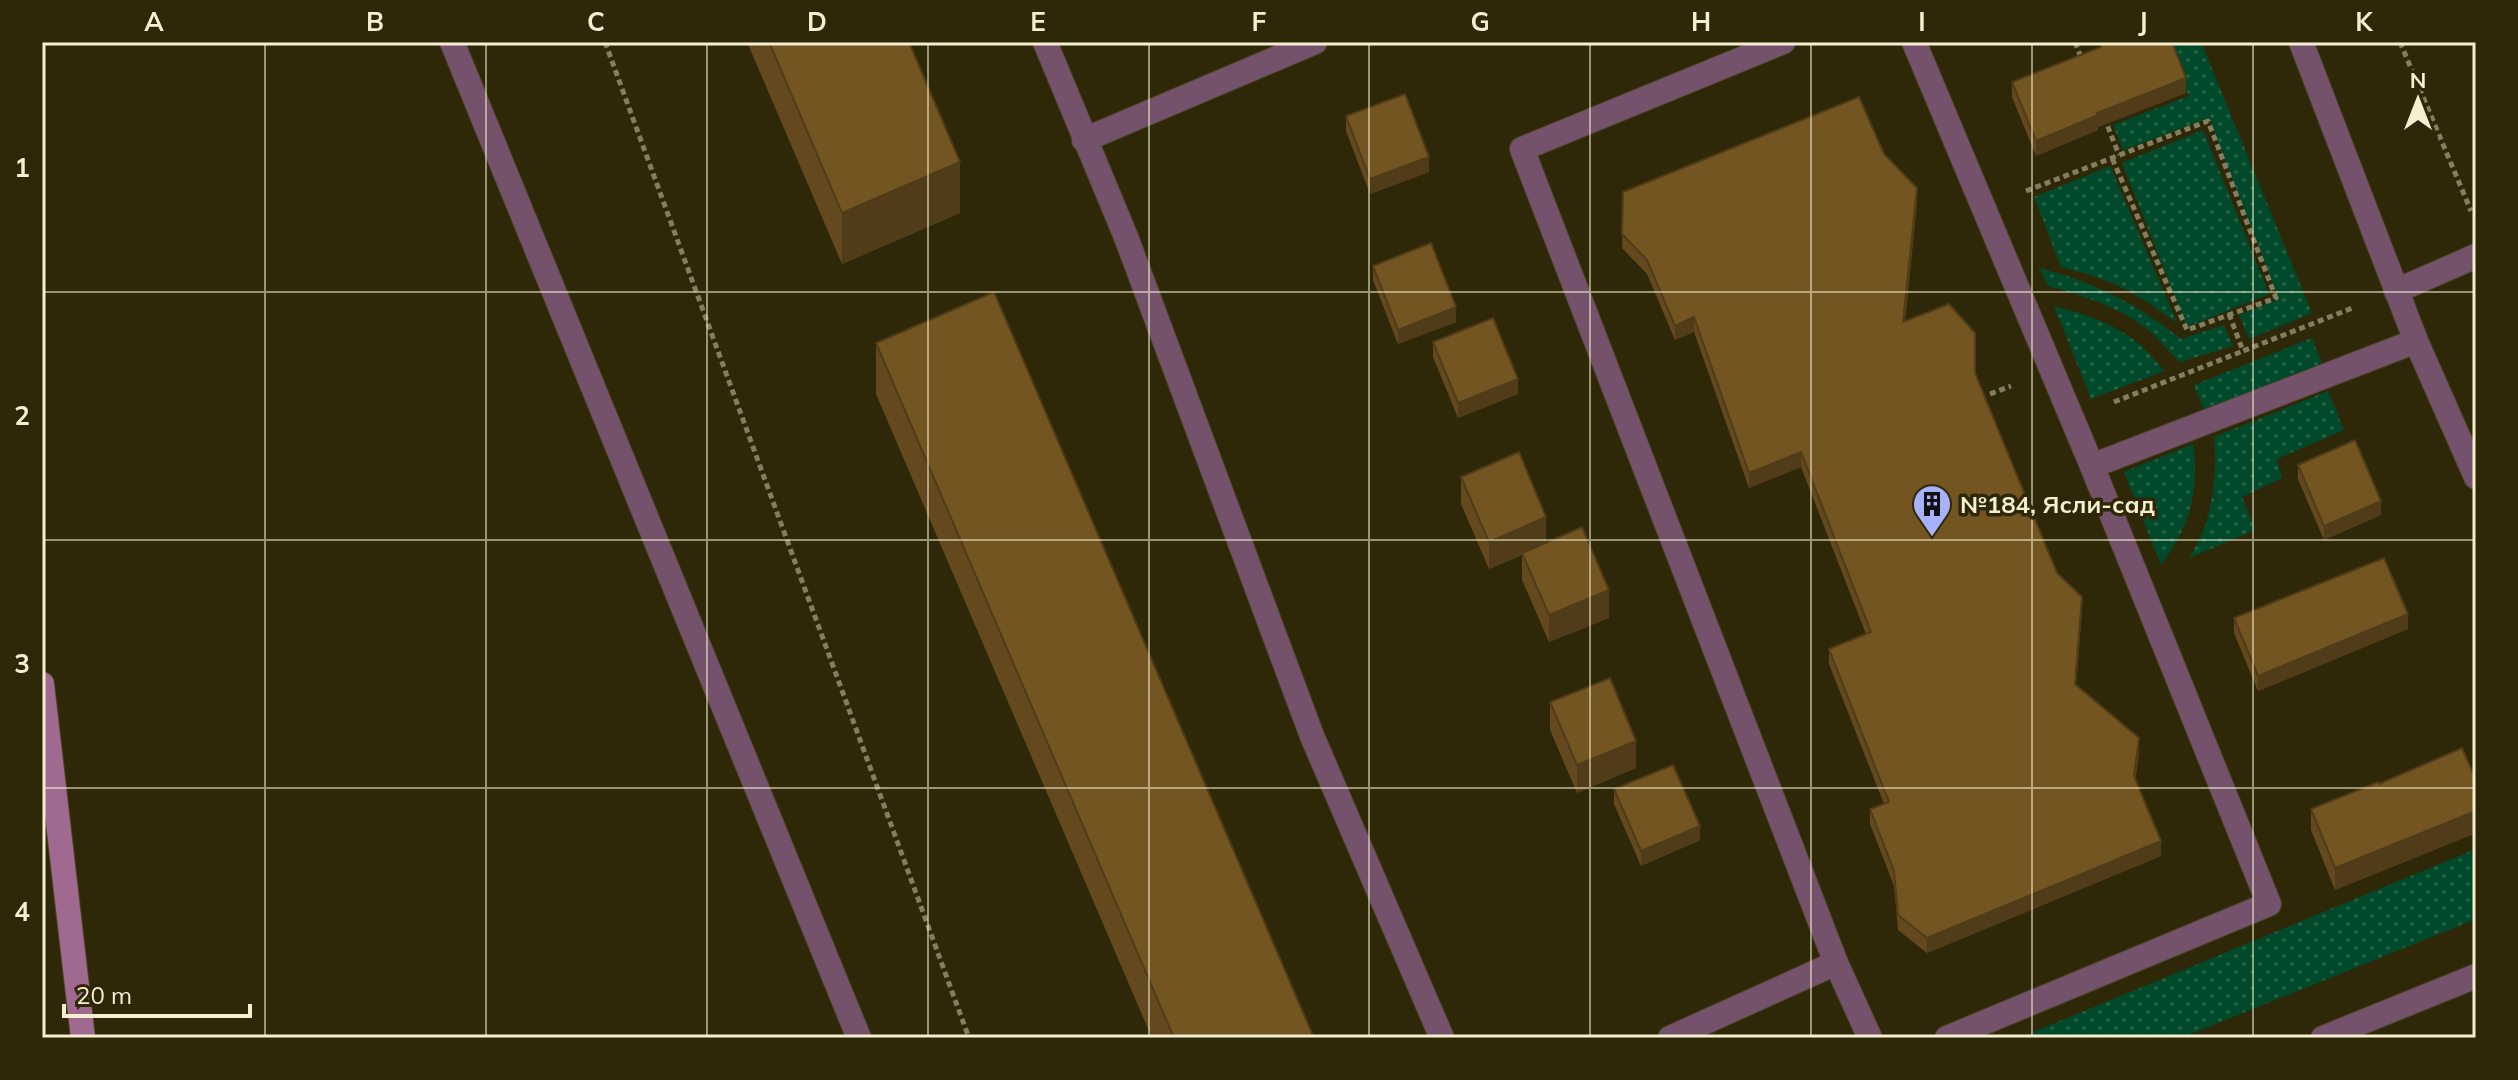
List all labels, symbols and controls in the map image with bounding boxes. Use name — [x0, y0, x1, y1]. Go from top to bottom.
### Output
text: A — [144, 5, 164, 38]
text: B — [366, 5, 384, 38]
text: C — [587, 5, 605, 38]
text: D — [807, 5, 827, 38]
text: E — [1030, 5, 1046, 38]
text: F — [1252, 5, 1267, 38]
text: G — [1470, 5, 1490, 38]
text: H — [1691, 5, 1711, 38]
text: I — [1918, 5, 1926, 38]
text: J — [2138, 5, 2148, 38]
text: K — [2355, 5, 2374, 38]
north arrow — [2378, 60, 2458, 140]
text: N — [2410, 66, 2426, 94]
text: 1 — [14, 151, 30, 184]
text: 2 — [14, 399, 30, 432]
building icon: №184, Ясли-сад — [1911, 483, 1953, 538]
place label: №184, Ясли-сад — [1960, 489, 2155, 519]
text: 3 — [14, 647, 30, 680]
text: 4 — [14, 895, 30, 928]
scale bar — [64, 968, 250, 1018]
text: 20 m — [76, 980, 132, 1010]

